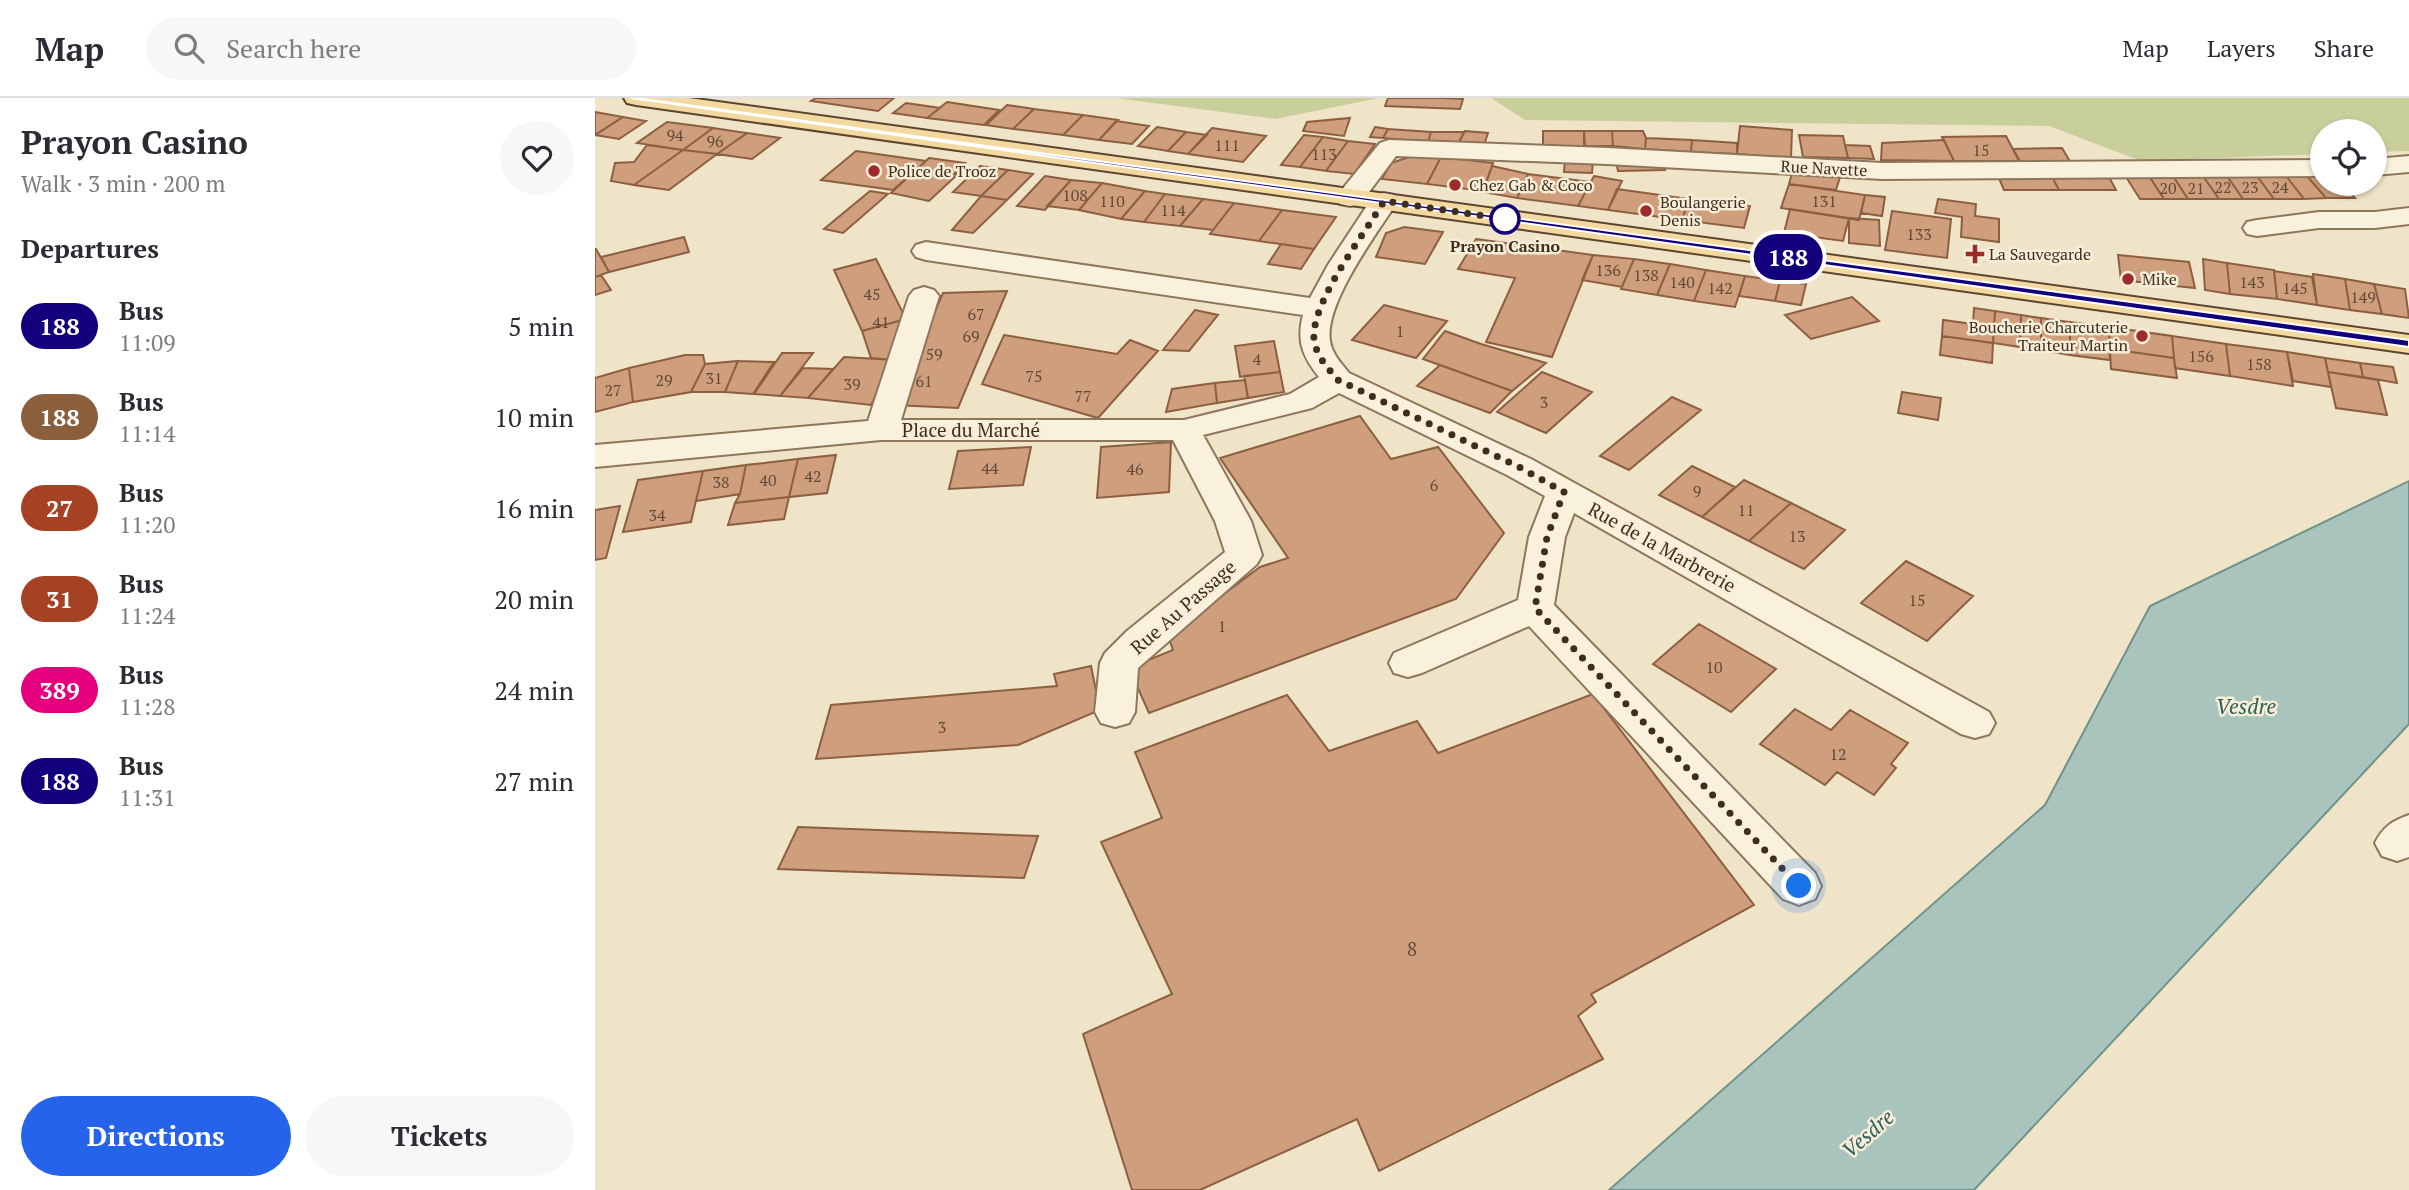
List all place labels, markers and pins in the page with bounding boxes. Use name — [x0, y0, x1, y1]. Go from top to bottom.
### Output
place label: Police de Trooz — [888, 160, 996, 182]
marker: Police de Trooz — [866, 163, 882, 179]
place label: Chez Gab & Coco — [1469, 174, 1593, 196]
marker: Chez Gab & Coco — [1447, 177, 1463, 193]
place label: Boulangerie Denis — [1660, 191, 1746, 231]
marker: Boulangerie Denis — [1638, 203, 1654, 219]
marker: Prayon Casino — [1490, 204, 1520, 234]
place label: Prayon Casino — [1450, 235, 1560, 257]
place label: La Sauvegarde — [1989, 243, 2091, 265]
marker: La Sauvegarde — [1967, 246, 1983, 262]
place label: Mike — [2142, 268, 2177, 290]
marker: Mike — [2120, 271, 2136, 287]
place label: Boucherie Charcuterie Traiteur Martin — [1969, 316, 2128, 356]
marker: Boucherie Charcuterie Traiteur Martin — [2134, 328, 2150, 344]

